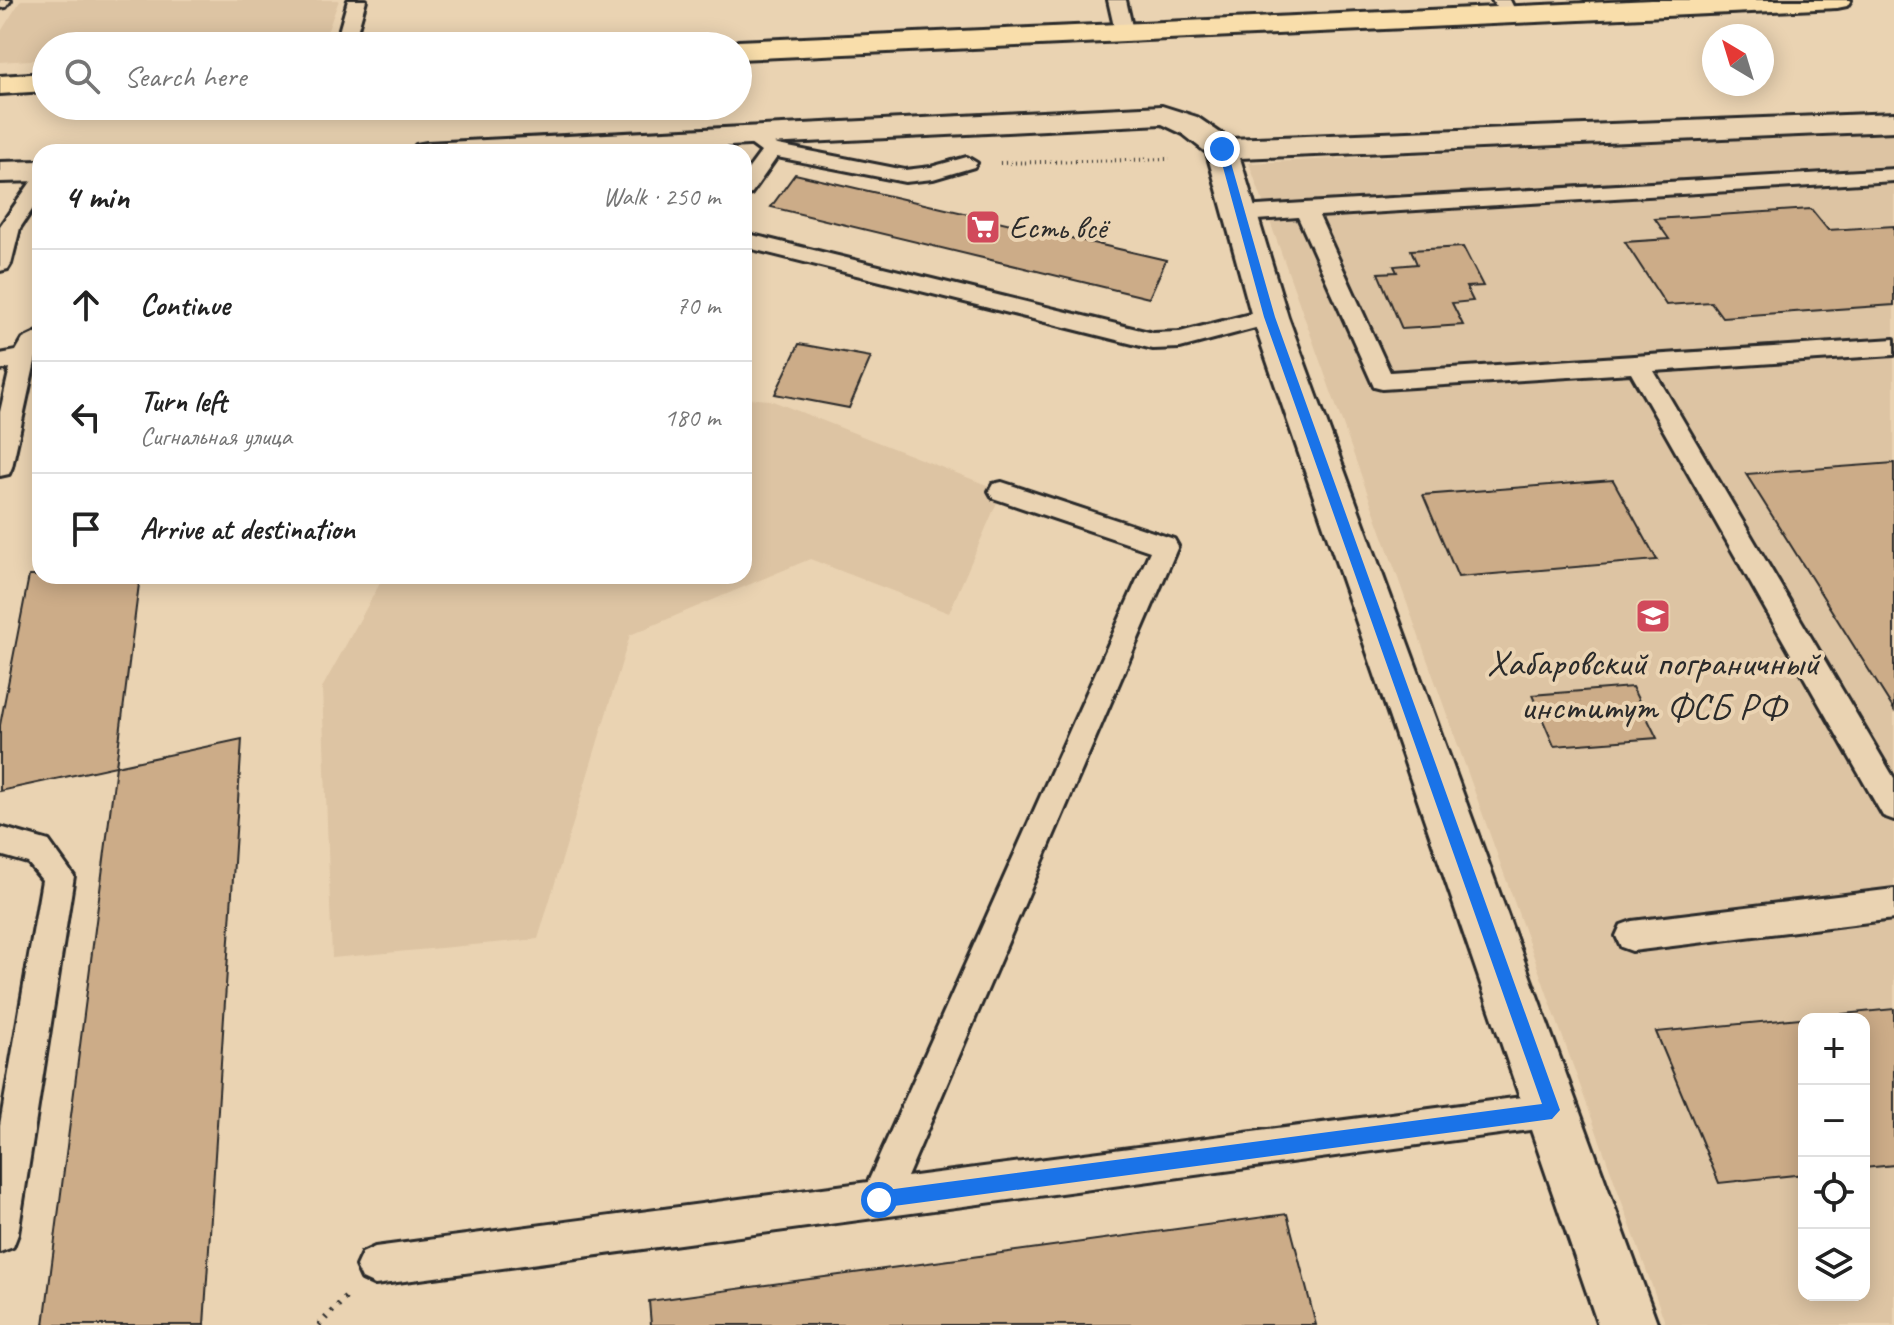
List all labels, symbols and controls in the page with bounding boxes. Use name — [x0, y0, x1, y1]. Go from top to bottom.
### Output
north arrow — [1702, 24, 1774, 96]
search box — [32, 32, 752, 120]
icon: search — [60, 54, 104, 98]
text: Search here — [124, 57, 246, 95]
route end — [1204, 131, 1240, 167]
text: 4 min — [64, 175, 129, 218]
text: Walk · 250 m — [603, 180, 720, 213]
place label: Есть всё — [1009, 207, 1111, 248]
supermarket icon: Есть всё — [964, 208, 1002, 246]
icon: ahead — [64, 283, 108, 327]
text: Continue — [140, 286, 230, 324]
text: 70 m — [676, 289, 720, 322]
text: Turn left — [140, 382, 227, 420]
icon: left — [64, 395, 108, 439]
text: 180 m — [664, 401, 720, 434]
text: Сигнальная улица — [140, 420, 292, 453]
icon: arrive — [64, 507, 108, 551]
text: Arrive at destination — [140, 510, 355, 548]
school or university icon: Хабаровский пограничный институт ФСБ РФ — [1634, 597, 1672, 635]
place label: Хабаровский пограничный институт ФСБ РФ — [1487, 639, 1821, 730]
map controls — [1798, 1013, 1870, 1301]
button: + — [1798, 1013, 1870, 1085]
button: − — [1798, 1085, 1870, 1157]
button: locate — [1798, 1157, 1870, 1229]
route start — [861, 1182, 897, 1218]
button: layers — [1798, 1229, 1870, 1301]

